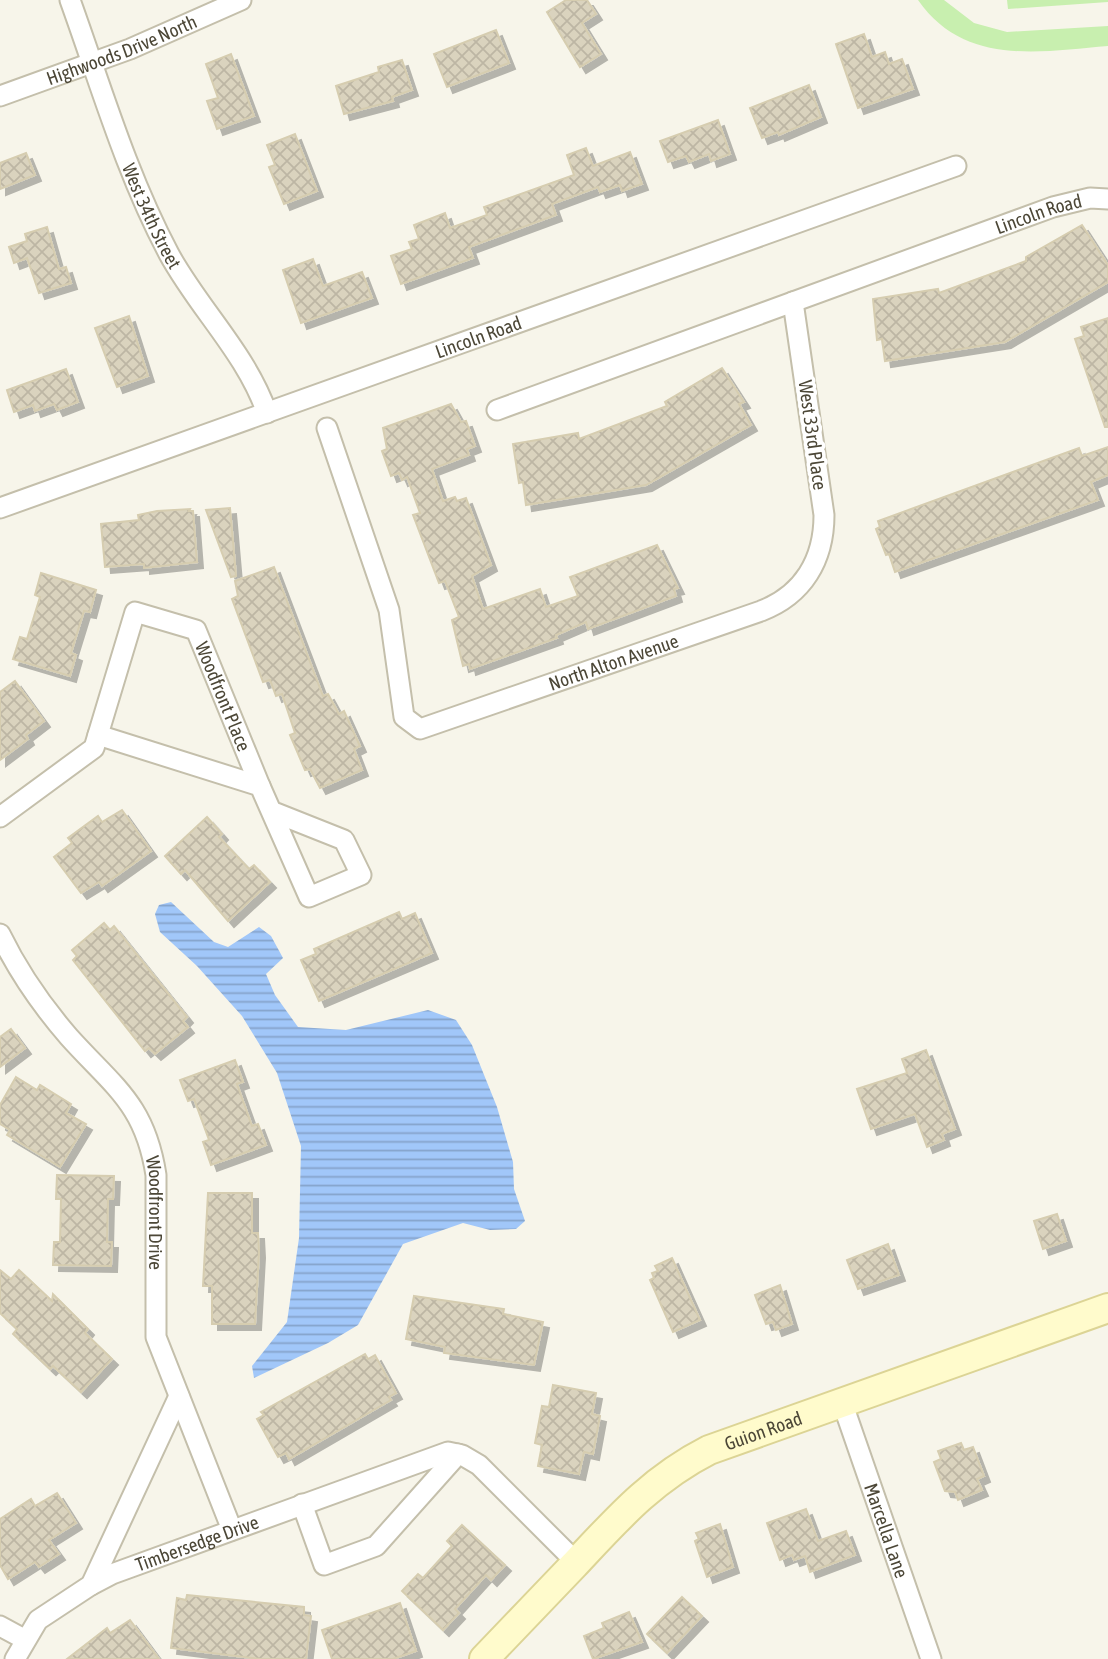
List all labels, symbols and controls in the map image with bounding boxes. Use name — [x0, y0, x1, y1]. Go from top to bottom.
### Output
street label: Highwoods Drive North — [43, 10, 200, 89]
street label: West 34th Street — [118, 160, 186, 273]
street label: Lincoln Road — [992, 189, 1084, 238]
street label: Lincoln Road — [432, 311, 524, 362]
street label: West 33rd Place — [794, 379, 832, 491]
street label: North Alton Avenue — [546, 629, 681, 695]
street label: Woodfront Place — [191, 639, 255, 754]
street label: Woodfront Drive — [142, 1154, 167, 1270]
street label: Guion Road — [721, 1407, 805, 1455]
street label: Marcella Lane — [860, 1480, 913, 1581]
street label: Timbersedge Drive — [132, 1511, 261, 1576]

